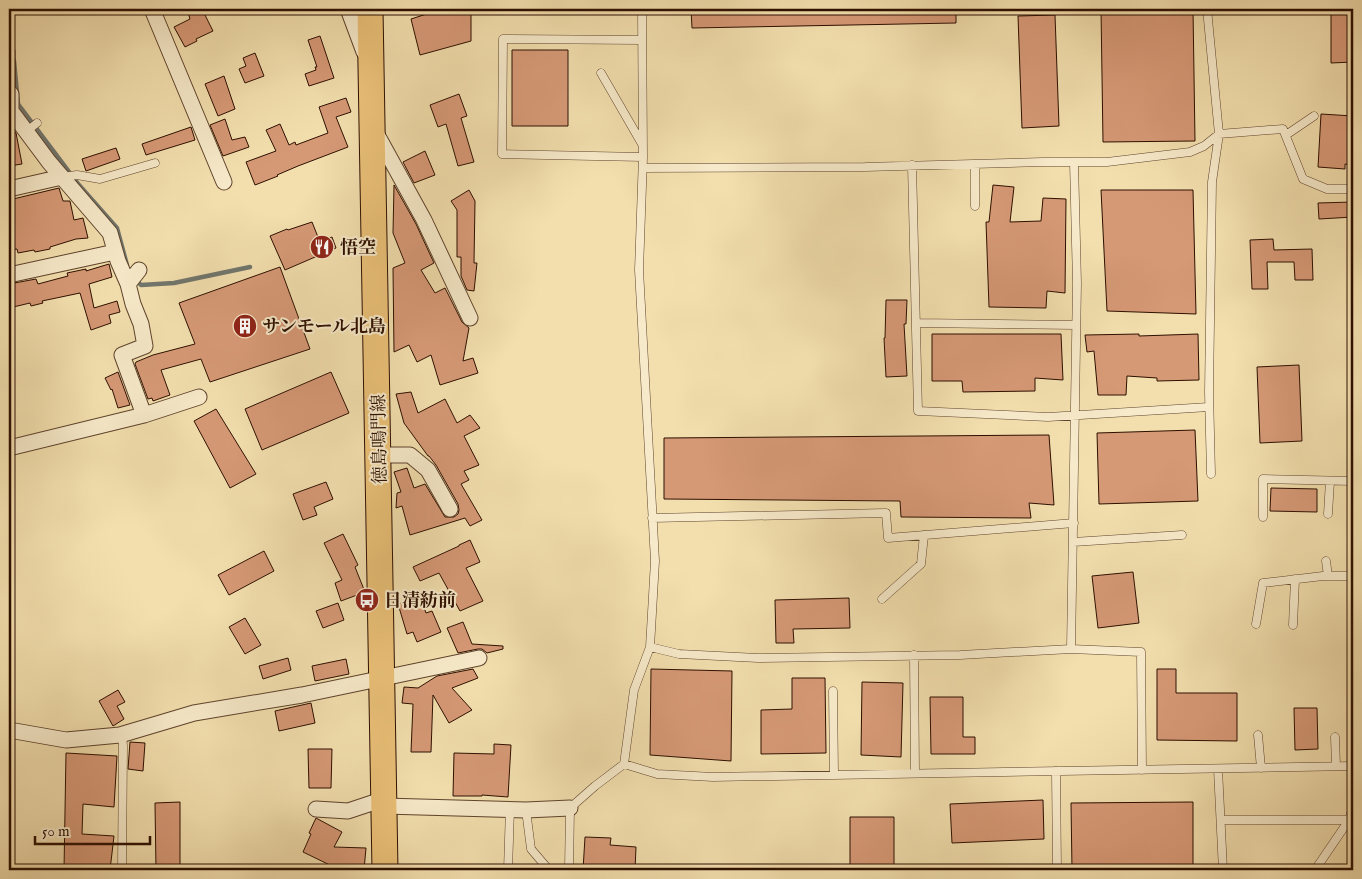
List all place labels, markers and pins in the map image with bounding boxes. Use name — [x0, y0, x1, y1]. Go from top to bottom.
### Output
restaurant icon: 悟空 — [309, 234, 335, 260]
place label: 悟空 — [340, 237, 376, 260]
building icon: サンモール北島 — [232, 313, 258, 339]
place label: サンモール北島 — [262, 316, 386, 339]
bus stop icon: 日清紡前 — [354, 587, 380, 613]
place label: 日清紡前 — [384, 590, 456, 613]

